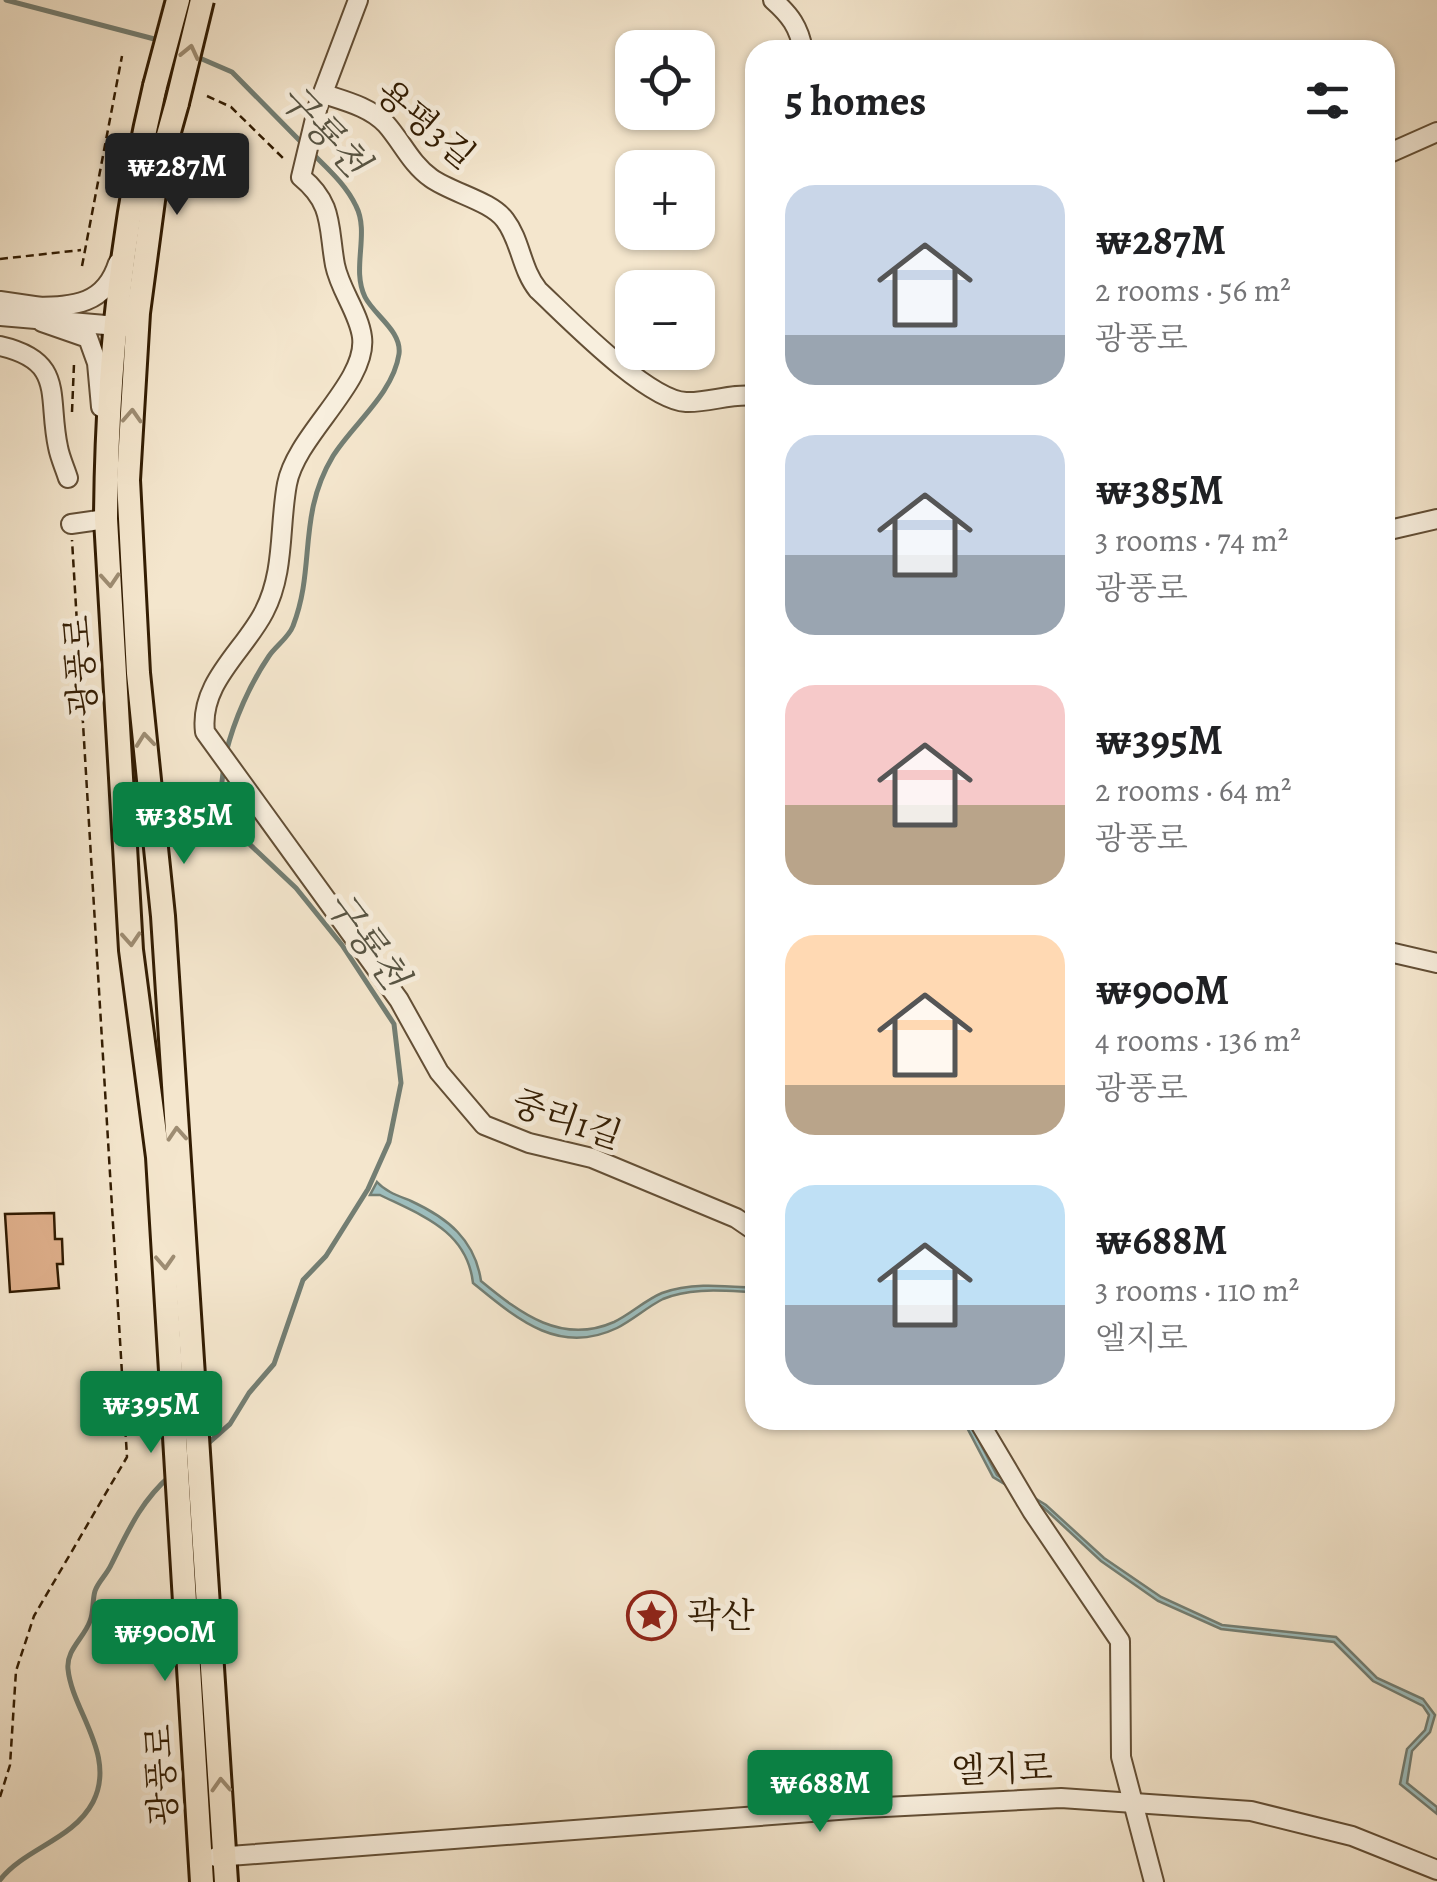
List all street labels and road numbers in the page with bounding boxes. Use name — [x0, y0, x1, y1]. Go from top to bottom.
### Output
street label: 용평3길 — [366, 68, 486, 180]
street label: 광풍로 — [53, 614, 107, 718]
street label: 중리1길 — [506, 1078, 628, 1160]
street label: 광풍로 — [134, 1723, 188, 1827]
street label: 엘지로 — [950, 1743, 1054, 1795]

